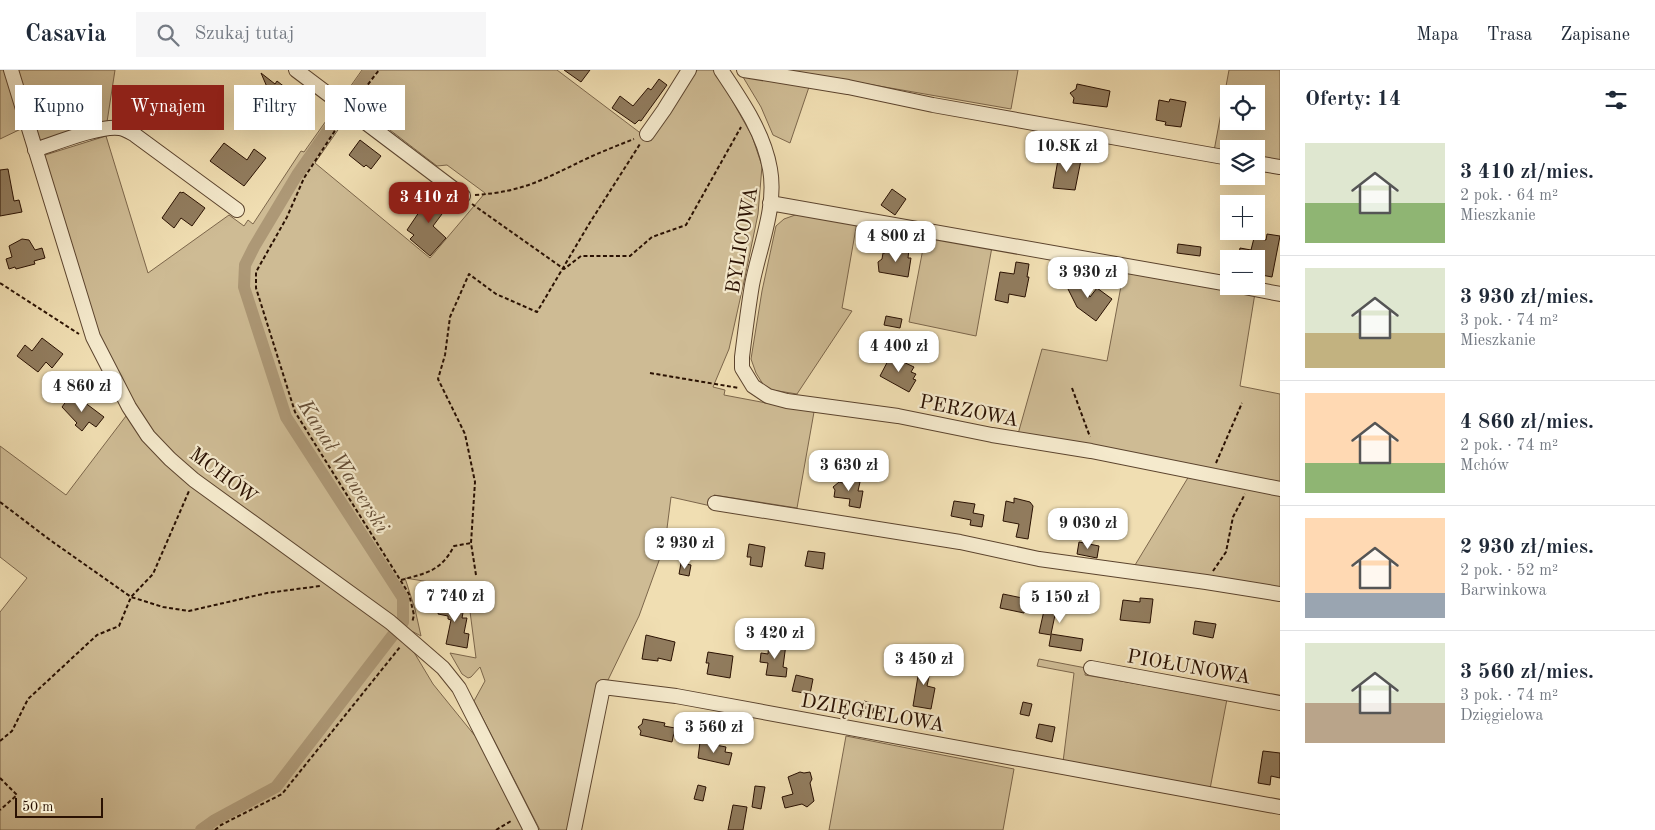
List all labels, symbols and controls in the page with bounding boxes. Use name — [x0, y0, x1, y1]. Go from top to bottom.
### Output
search box — [136, 12, 486, 57]
icon: search — [154, 21, 182, 49]
text: Casavia — [25, 23, 106, 47]
text: Szukaj tutaj — [194, 25, 294, 44]
text: Mapa — [1416, 26, 1459, 44]
text: Trasa — [1487, 26, 1532, 44]
text: Zapisane — [1560, 26, 1630, 44]
chip: Kupno — [15, 85, 102, 130]
chip: Wynajem — [112, 85, 224, 130]
chip: Filtry — [234, 85, 315, 130]
chip: Nowe — [325, 85, 405, 130]
map controls — [1220, 85, 1265, 295]
button: locate — [1220, 85, 1265, 130]
icon: filters — [1602, 86, 1630, 114]
text: Oferty: 14 — [1305, 89, 1401, 110]
pin: 10.8K zł — [1015, 131, 1119, 173]
text: 10.8K zł — [1036, 139, 1098, 155]
button: layers — [1220, 140, 1265, 185]
text: 3 410 zł/mies. — [1460, 162, 1594, 183]
icon: home — [1345, 163, 1405, 223]
pin: 3 410 zł — [377, 182, 481, 224]
street label: BYLICOWA — [724, 185, 762, 295]
text: 2 pok. · 64 m² — [1460, 188, 1558, 204]
text: 3 410 zł — [400, 190, 458, 206]
button: + — [1220, 195, 1265, 240]
text: Mieszkanie — [1460, 208, 1536, 224]
pin: 4 800 zł — [844, 220, 948, 263]
text: 4 800 zł — [867, 229, 925, 245]
button: − — [1220, 250, 1265, 295]
pin: 3 930 zł — [1036, 256, 1140, 299]
text: 3 930 zł — [1059, 265, 1117, 281]
text: 3 930 zł/mies. — [1460, 287, 1594, 308]
icon: home — [1345, 288, 1405, 348]
text: 3 pok. · 74 m² — [1460, 313, 1558, 329]
pin: 4 400 zł — [847, 330, 951, 373]
text: Mieszkanie — [1460, 333, 1536, 349]
text: 4 400 zł — [870, 339, 928, 355]
pin: 4 860 zł — [30, 370, 134, 413]
text: 4 860 zł — [53, 379, 111, 395]
street label: PERZOWA — [917, 393, 1020, 431]
water label: Kanał Wawerski — [293, 395, 392, 537]
text: 4 860 zł/mies. — [1460, 412, 1594, 433]
icon: home — [1345, 413, 1405, 473]
text: 2 pok. · 74 m² — [1460, 438, 1558, 454]
street label: MCHÓW — [185, 441, 263, 509]
pin: 3 630 zł — [797, 450, 901, 492]
text: 3 630 zł — [820, 458, 878, 474]
text: Mchów — [1460, 458, 1509, 474]
pin: 9 030 zł — [1036, 508, 1140, 550]
text: 9 030 zł — [1059, 516, 1117, 532]
pin: 2 930 zł — [633, 528, 737, 570]
text: 2 930 zł — [656, 536, 714, 552]
text: 2 930 zł/mies. — [1460, 537, 1594, 558]
icon: home — [1345, 538, 1405, 598]
text: 2 pok. · 52 m² — [1460, 563, 1558, 579]
pin: 7 740 zł — [403, 580, 507, 623]
pin: 5 150 zł — [1008, 582, 1112, 624]
text: Barwinkowa — [1460, 583, 1547, 599]
text: 7 740 zł — [426, 589, 484, 605]
text: 5 150 zł — [1031, 590, 1089, 606]
pin: 3 420 zł — [723, 618, 827, 660]
text: 3 420 zł — [746, 626, 804, 642]
pin: 3 450 zł — [872, 644, 976, 686]
street label: PIOŁUNOWA — [1125, 647, 1252, 689]
text: 3 450 zł — [895, 652, 953, 668]
text: 3 560 zł/mies. — [1460, 662, 1594, 683]
icon: home — [1345, 663, 1405, 723]
text: 3 pok. · 74 m² — [1460, 688, 1558, 704]
street label: DZIĘGIELOWA — [799, 691, 946, 736]
text: Dzięgielowa — [1460, 708, 1543, 724]
pin: 3 560 zł — [662, 712, 766, 754]
text: 3 560 zł — [685, 720, 743, 736]
scale bar — [15, 795, 102, 818]
text: 50 m — [22, 800, 53, 814]

